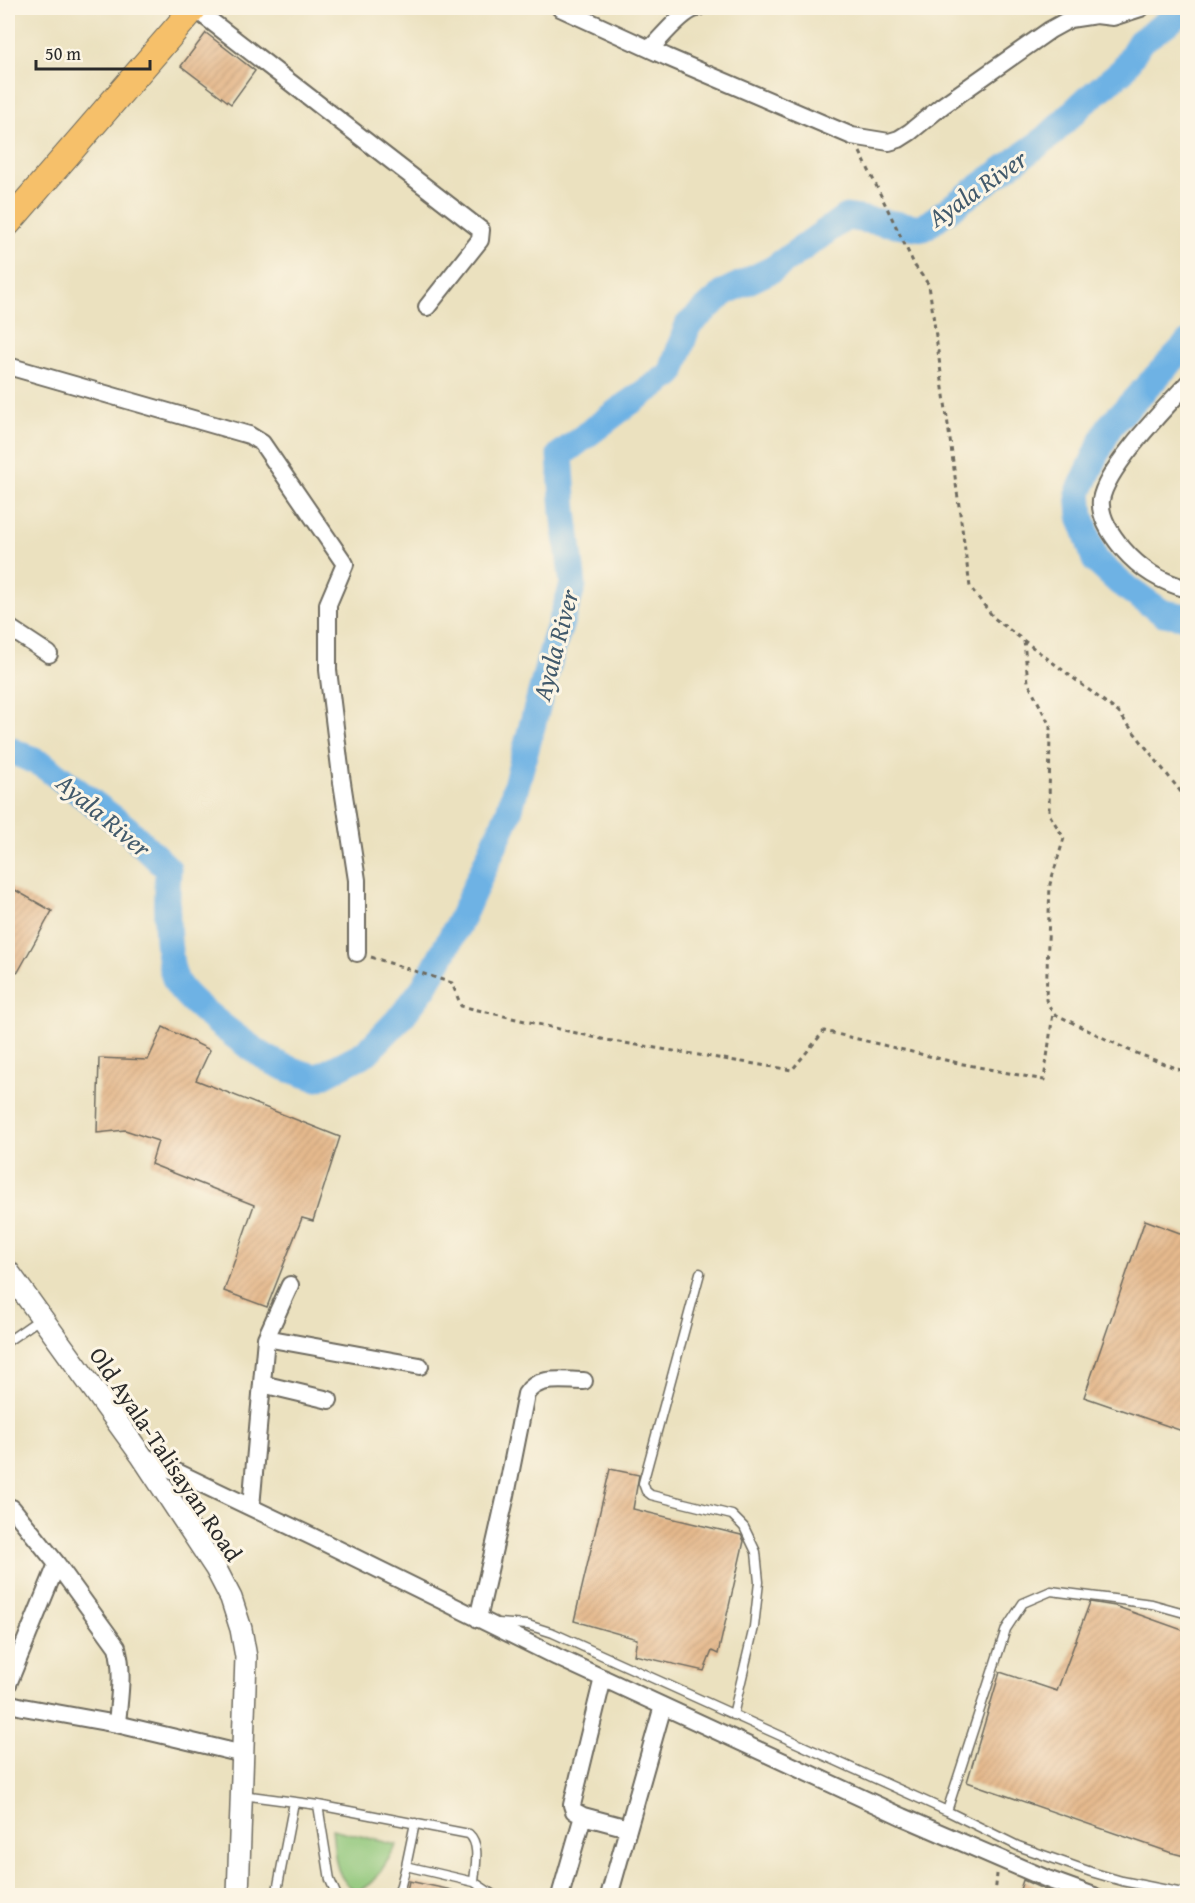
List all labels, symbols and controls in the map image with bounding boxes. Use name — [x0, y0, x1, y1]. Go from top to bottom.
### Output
scale bar — [36, 33, 150, 71]
text: 50 m — [45, 40, 81, 67]
water label: Ayala River — [919, 139, 1036, 237]
water label: Ayala River — [521, 584, 589, 706]
water label: Ayala River — [47, 763, 161, 867]
street label: Old Ayala-Talisayan Road — [81, 1340, 251, 1568]

